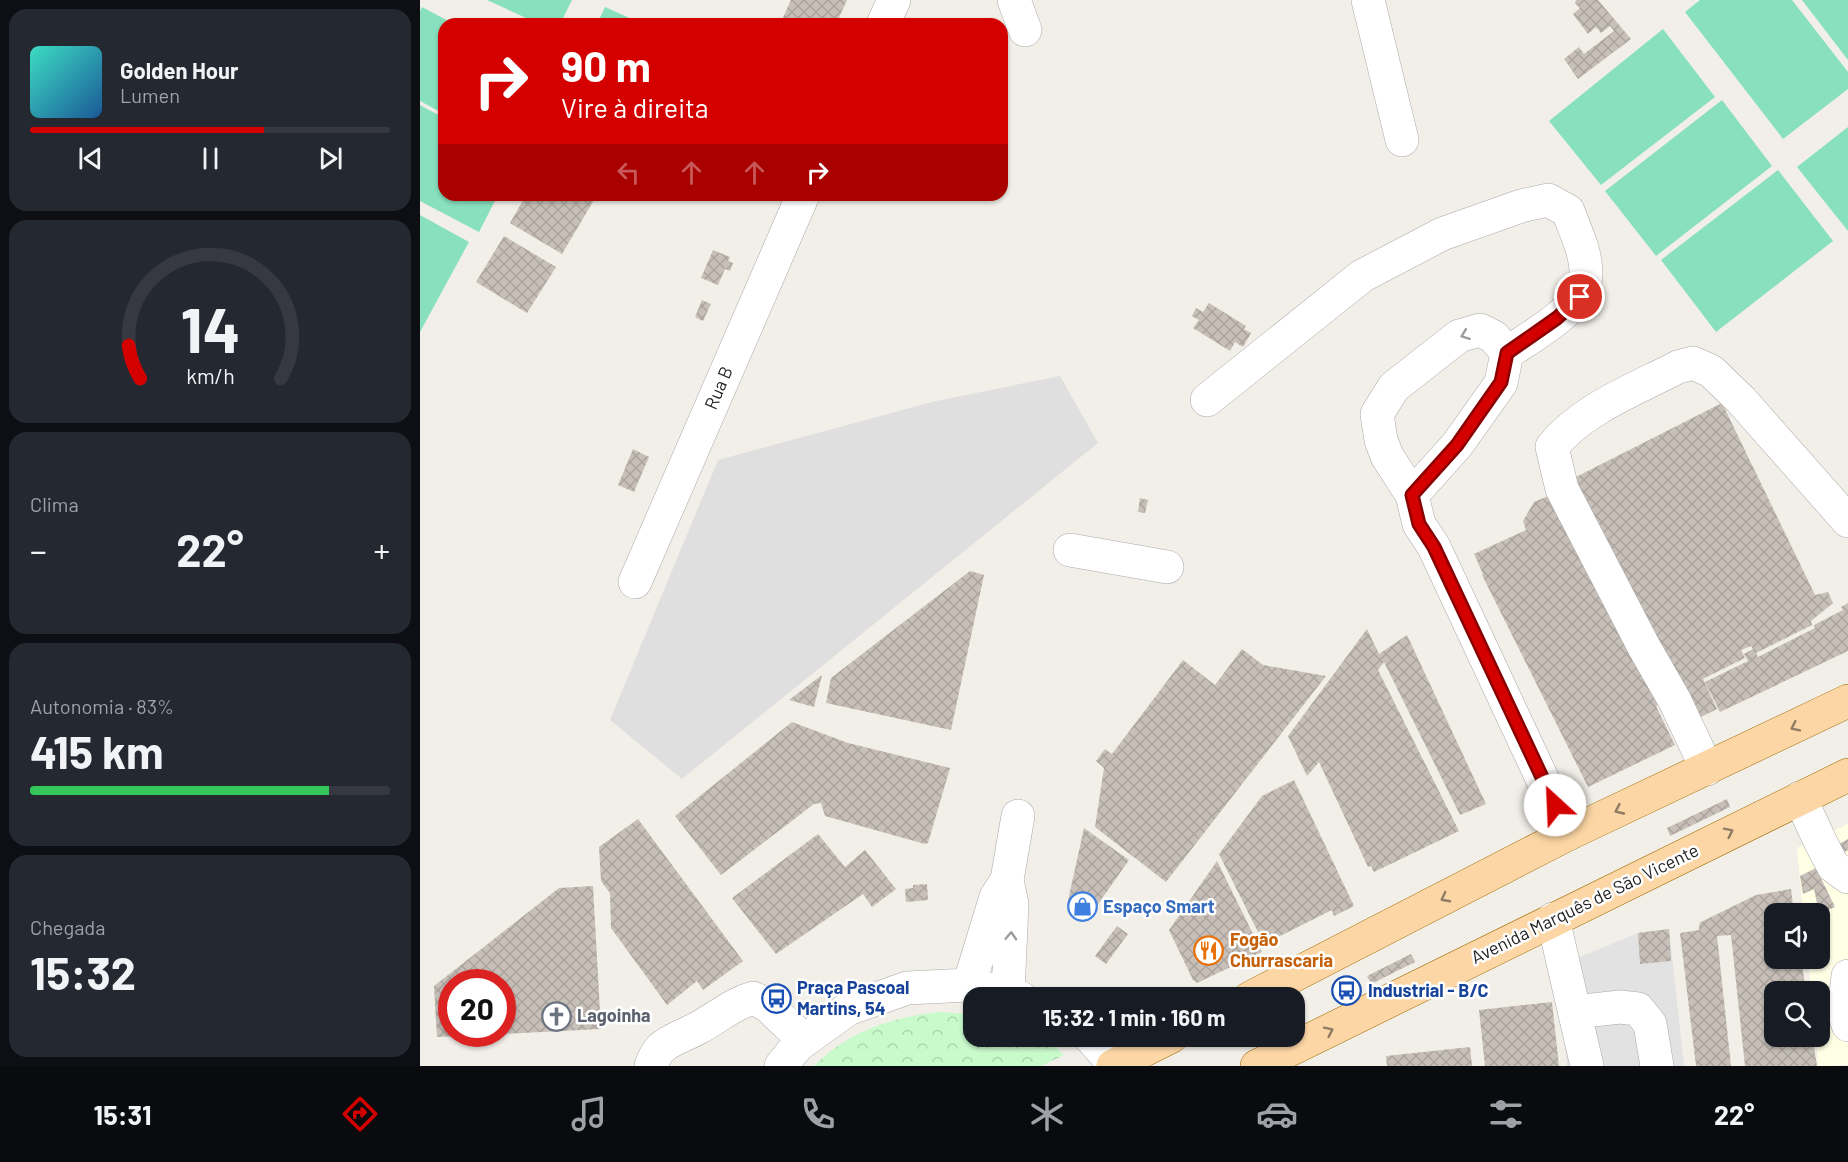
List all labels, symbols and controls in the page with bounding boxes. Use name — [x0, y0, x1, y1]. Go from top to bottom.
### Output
text: 90 m — [561, 40, 651, 90]
icon: right — [462, 42, 540, 120]
text: Golden Hour — [120, 57, 238, 83]
text: Lumen — [120, 83, 180, 107]
text: Vire à direita — [561, 91, 709, 123]
icon: previous — [74, 142, 107, 175]
icon: pause — [194, 142, 227, 175]
icon: next — [314, 142, 347, 175]
icon: left — [612, 156, 645, 189]
icon: ahead — [675, 156, 708, 189]
icon: ahead — [738, 156, 771, 189]
icon: right — [801, 156, 834, 189]
pin — [1554, 271, 1605, 322]
icon: arrive — [1563, 280, 1596, 313]
text: 14 — [180, 291, 240, 365]
one-way arrow — [1460, 328, 1471, 340]
text: km/h — [186, 363, 234, 388]
street label: Rua B — [699, 363, 737, 413]
text: Clima — [30, 492, 79, 516]
text: 22° — [176, 522, 244, 576]
text: − — [30, 530, 47, 570]
text: + — [373, 530, 390, 570]
text: Autonomia · 83% — [30, 694, 174, 718]
one-way arrow — [1791, 719, 1802, 731]
text: 415 km — [30, 724, 164, 778]
position arrow — [1523, 773, 1587, 837]
one-way arrow — [1614, 803, 1625, 815]
one-way arrow — [1723, 828, 1734, 840]
street label: Avenida Marquês de São Vicente — [1467, 838, 1702, 968]
shop icon: Espaço Smart — [1066, 891, 1098, 923]
one-way arrow — [1441, 891, 1451, 902]
place label: Espaço Smart — [1103, 895, 1215, 917]
map controls — [1764, 903, 1830, 1047]
button: sound — [1764, 903, 1830, 969]
text: Chegada — [30, 915, 106, 939]
place label: Fogão Churrascaria — [1230, 928, 1333, 971]
one-way arrow — [1004, 932, 1017, 941]
restaurant icon: Fogão Churrascaria — [1193, 934, 1225, 966]
text: 15:32 — [30, 945, 136, 999]
speed limit sign: 20 — [438, 969, 516, 1047]
bus stop icon: Industrial - B/C — [1331, 975, 1363, 1007]
place label: Praça Pascoal Martins, 54 — [797, 976, 909, 1019]
place label: Industrial - B/C — [1368, 979, 1489, 1001]
button: search — [1764, 981, 1830, 1047]
bus stop icon: Praça Pascoal Martins, 54 — [760, 982, 792, 1014]
church icon: Lagoinha — [540, 1000, 572, 1032]
place label: Lagoinha — [577, 1004, 651, 1026]
text: 15:32 · 1 min · 160 m — [1043, 1004, 1225, 1030]
one-way arrow — [1322, 1026, 1333, 1038]
icon: directions — [339, 1093, 381, 1135]
icon: music — [568, 1093, 610, 1135]
icon: phone — [797, 1093, 839, 1135]
icon: climate — [1026, 1093, 1068, 1135]
icon: car — [1256, 1093, 1298, 1135]
icon: filters — [1485, 1093, 1527, 1135]
text: 15:31 — [94, 1098, 152, 1130]
text: 22° — [1714, 1098, 1754, 1130]

